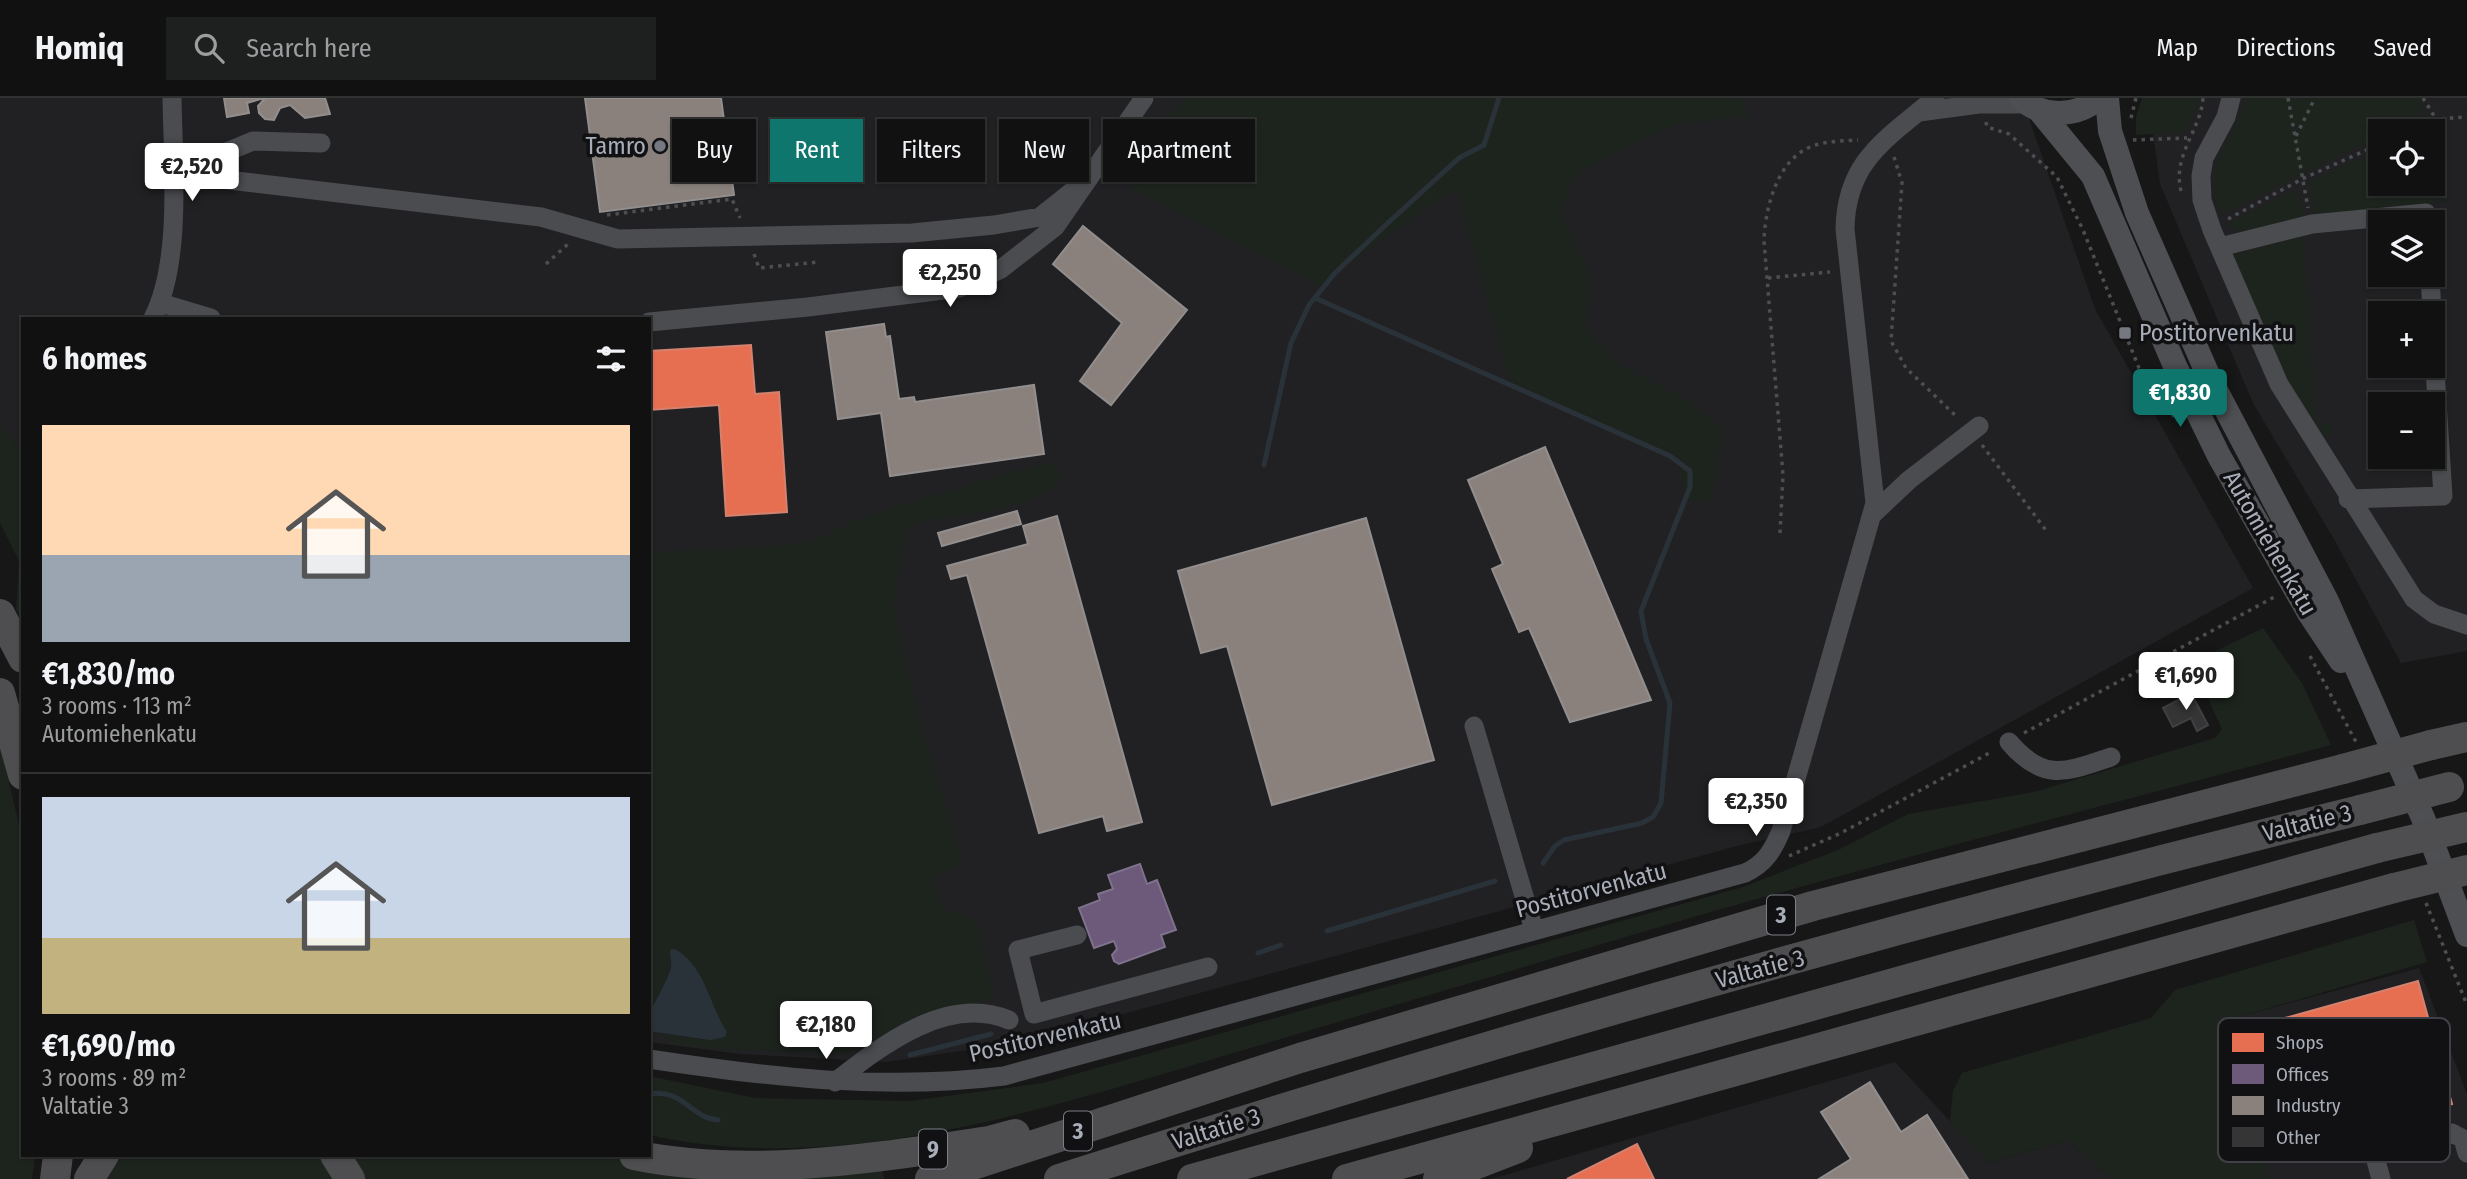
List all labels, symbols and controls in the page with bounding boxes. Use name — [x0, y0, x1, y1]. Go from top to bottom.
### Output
search box — [166, 17, 656, 80]
text: Homiq — [35, 28, 124, 68]
icon: search — [190, 29, 228, 67]
text: Search here — [246, 33, 371, 64]
text: Map — [2157, 34, 2198, 62]
text: Directions — [2236, 34, 2335, 62]
text: Saved — [2373, 34, 2432, 62]
chip: Buy — [672, 119, 756, 182]
chip: Rent — [770, 119, 863, 182]
chip: Filters — [877, 119, 985, 182]
chip: New — [999, 119, 1089, 182]
chip: Apartment — [1103, 119, 1255, 182]
map controls — [2368, 119, 2445, 469]
button: locate — [2368, 119, 2445, 196]
place label: Tamro — [586, 132, 646, 160]
marker: Tamro — [652, 138, 668, 154]
pin: €2,520 — [135, 144, 249, 203]
text: €2,520 — [161, 152, 223, 180]
button: layers — [2368, 210, 2445, 287]
pin: €2,250 — [893, 250, 1007, 309]
text: €2,250 — [919, 258, 981, 286]
button: + — [2368, 301, 2445, 378]
place label: Postitorvenkatu — [2139, 319, 2294, 347]
marker: Postitorvenkatu — [2117, 325, 2133, 341]
icon: filters — [592, 340, 630, 378]
text: 6 homes — [42, 341, 147, 377]
pin: €1,830 — [2123, 370, 2237, 429]
text: €1,830 — [2149, 378, 2211, 406]
button: − — [2368, 392, 2445, 469]
street label: Automiehenkatu — [2217, 466, 2323, 620]
icon: home — [273, 471, 399, 597]
pin: €1,690 — [2129, 652, 2243, 712]
text: €1,830/mo — [42, 656, 175, 692]
text: €1,690 — [2155, 661, 2217, 689]
text: 3 rooms · 113 m² — [42, 692, 192, 720]
text: Automiehenkatu — [42, 720, 197, 748]
pin: €2,350 — [1699, 778, 1813, 838]
text: €2,350 — [1724, 787, 1788, 815]
street label: Valtatie 3 — [2260, 798, 2354, 848]
icon: home — [273, 843, 399, 969]
street label: Postitorvenkatu — [1512, 856, 1670, 924]
road number: 3 — [1767, 895, 1795, 934]
street label: Valtatie 3 — [1713, 944, 1807, 994]
pin: €2,180 — [769, 1002, 883, 1061]
street label: Postitorvenkatu — [966, 1006, 1124, 1068]
text: €2,180 — [796, 1010, 856, 1038]
legend — [2218, 1018, 2450, 1162]
text: €1,690/mo — [42, 1028, 176, 1064]
text: Shops — [2276, 1031, 2324, 1054]
text: Offices — [2276, 1063, 2329, 1086]
text: 3 rooms · 89 m² — [42, 1064, 186, 1092]
text: Valtatie 3 — [42, 1092, 129, 1120]
text: Industry — [2276, 1094, 2341, 1117]
street label: Valtatie 3 — [1168, 1102, 1264, 1156]
road number: 3 — [1064, 1112, 1092, 1150]
text: Other — [2276, 1126, 2321, 1149]
road number: 9 — [919, 1130, 947, 1168]

